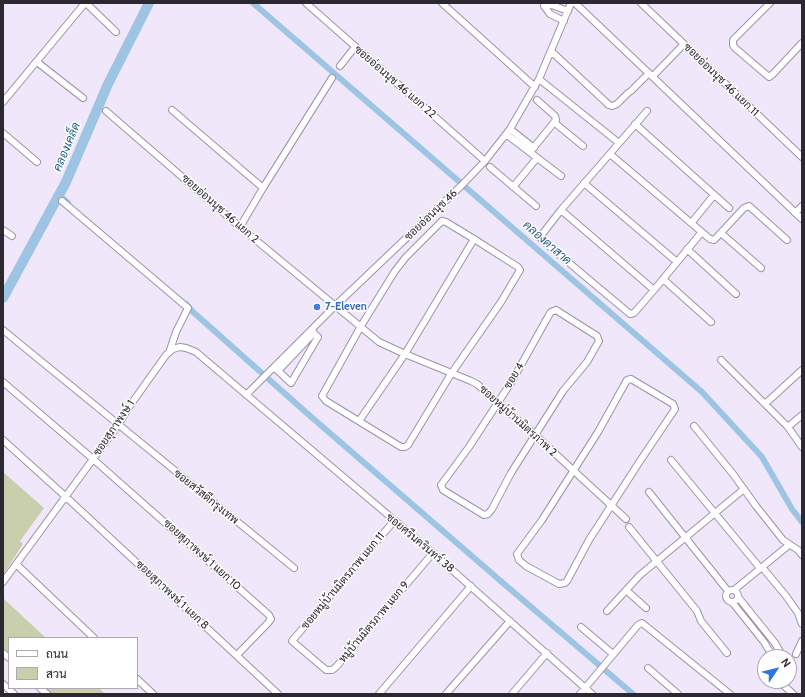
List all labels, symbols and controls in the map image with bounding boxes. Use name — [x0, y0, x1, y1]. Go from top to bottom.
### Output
street label: ซอยอ่อนนุช 46 แยก 11 — [681, 41, 761, 119]
street label: ซอยอ่อนนุช 46 แยก 22 — [352, 43, 438, 121]
water label: คลองเคล็ด — [50, 120, 84, 174]
street label: ซอยอ่อนนุช 46 แยก 2 — [179, 172, 261, 246]
street label: ซอยอ่อนนุช 46 — [402, 187, 460, 243]
water label: คลองตาสาด — [520, 218, 574, 268]
place label: 7-Eleven — [325, 300, 367, 314]
marker: 7-Eleven — [312, 302, 322, 312]
street label: ซอย 4 — [501, 360, 527, 392]
street label: ซอยหมู่บ้านมิตรภาพ 2 — [477, 383, 559, 459]
street label: ซอยสุภาพงษ์ 1 — [91, 398, 137, 458]
street label: ซอยสวัสดีกรุงเทพ — [171, 467, 241, 527]
street label: ซอยศรีนครินทร์ 38 — [383, 511, 457, 575]
street label: ซอยสุภาพงษ์ 1 แยก 10 — [161, 517, 243, 593]
street label: ซอยหมู่บ้านมิตรภาพ แยก 11 — [299, 530, 387, 632]
street label: ซอยสุภาพงษ์ 1 แยก 8 — [133, 558, 211, 632]
street label: หมู่บ้านมิตรภาพ แยก 9 — [336, 579, 412, 665]
legend — [8, 637, 138, 689]
text: ถนน — [46, 646, 68, 661]
north arrow — [757, 649, 797, 689]
text: N — [778, 655, 794, 670]
text: สวน — [46, 666, 67, 681]

